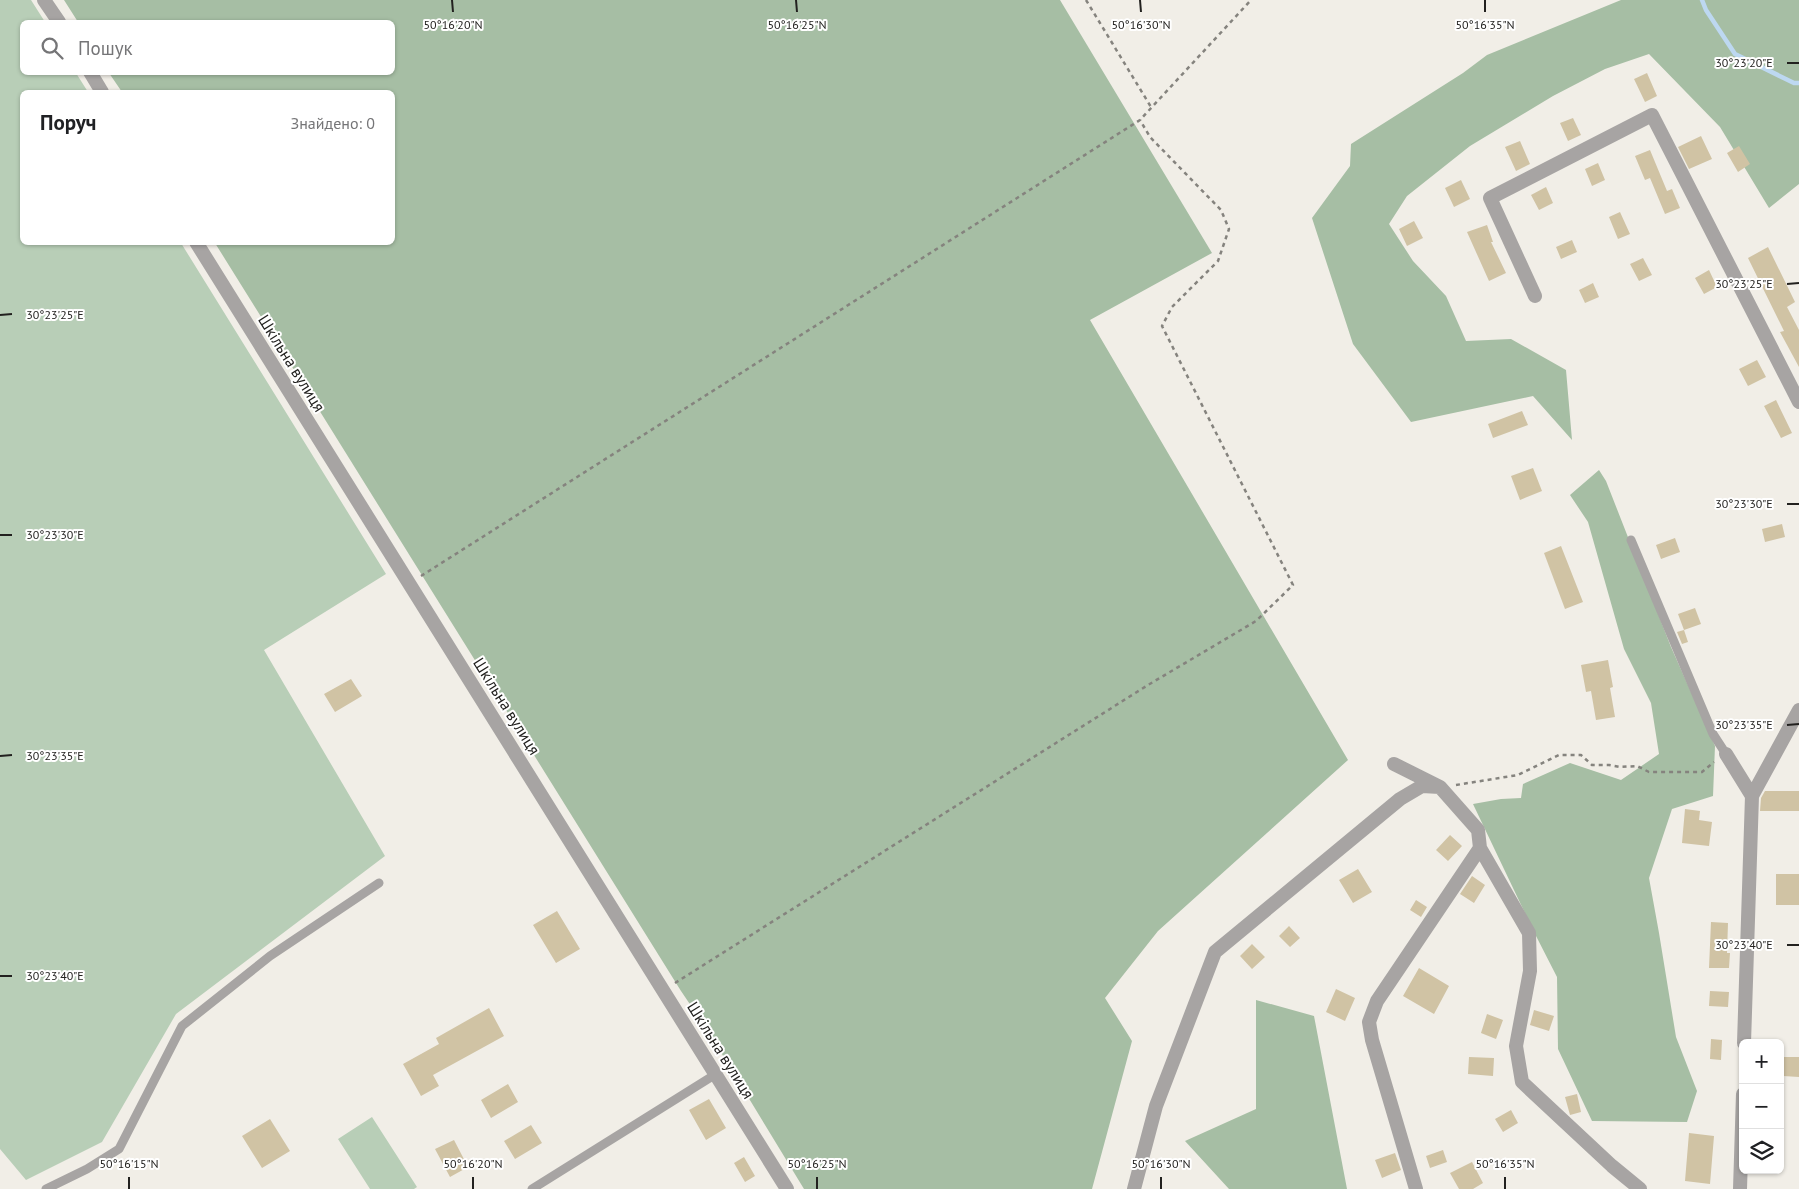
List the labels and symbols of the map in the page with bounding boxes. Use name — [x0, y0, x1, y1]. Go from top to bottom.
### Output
text: 50°16'20"N — [423, 17, 483, 32]
text: 50°16'25"N — [767, 17, 827, 32]
text: 50°16'30"N — [1111, 17, 1171, 32]
text: 50°16'35"N — [1455, 17, 1515, 32]
text: 30°23'20"E — [1715, 55, 1773, 70]
text: 30°23'25"E — [1715, 276, 1773, 291]
text: 30°23'25"E — [26, 307, 84, 322]
street label: Шкільна вулиця — [254, 311, 330, 415]
text: 30°23'30"E — [1715, 496, 1773, 511]
text: 30°23'30"E — [26, 527, 84, 542]
street label: Шкільна вулиця — [469, 654, 545, 758]
text: 30°23'35"E — [1715, 717, 1773, 732]
text: 30°23'35"E — [26, 748, 84, 763]
text: 30°23'40"E — [1715, 937, 1773, 952]
text: 30°23'40"E — [26, 968, 84, 983]
street label: Шкільна вулиця — [683, 998, 759, 1102]
text: 50°16'15"N — [99, 1156, 159, 1171]
text: 50°16'20"N — [443, 1156, 503, 1171]
text: 50°16'25"N — [787, 1156, 847, 1171]
text: 50°16'30"N — [1131, 1156, 1191, 1171]
text: 50°16'35"N — [1475, 1156, 1535, 1171]

